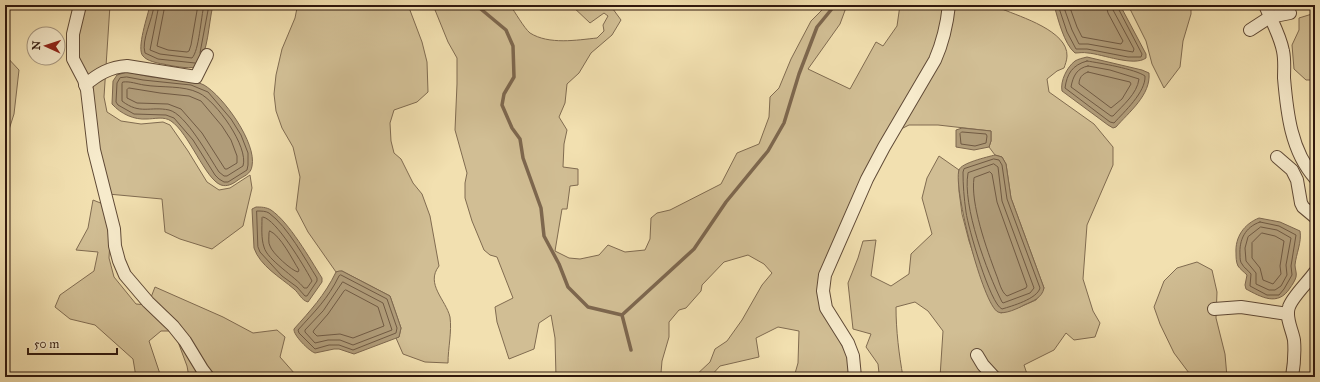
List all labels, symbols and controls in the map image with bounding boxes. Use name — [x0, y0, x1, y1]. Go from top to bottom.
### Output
north arrow — [26, 26, 66, 66]
text: N — [30, 40, 43, 51]
scale bar — [28, 330, 117, 356]
text: 50 m — [34, 337, 59, 351]

